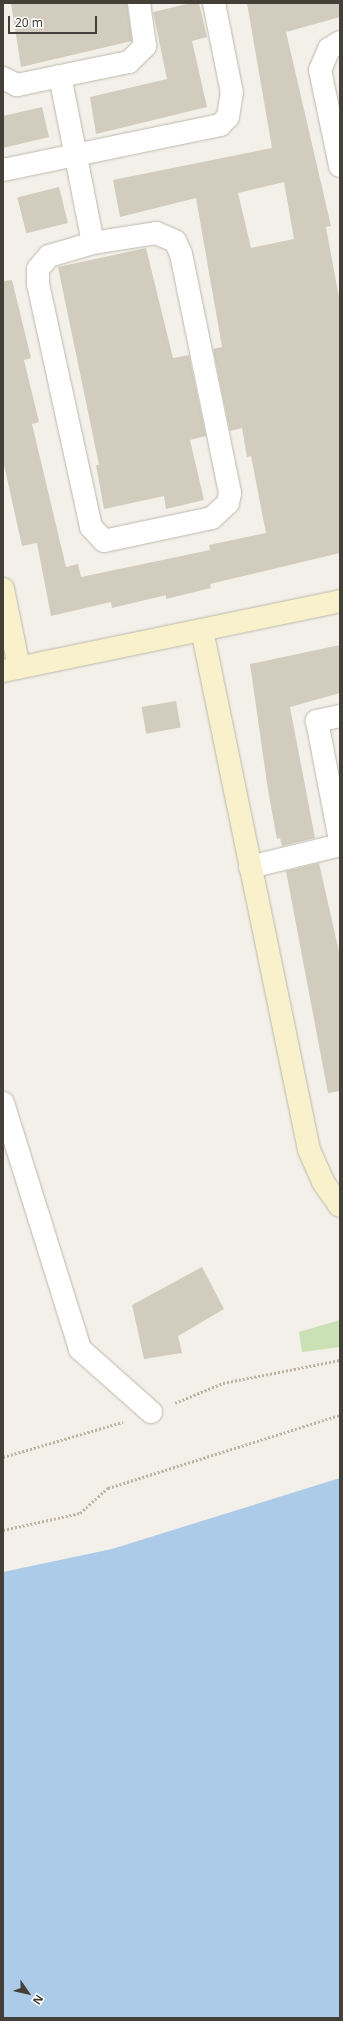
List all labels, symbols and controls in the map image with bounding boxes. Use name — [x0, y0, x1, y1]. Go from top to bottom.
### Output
scale bar — [10, 8, 99, 34]
text: 20 m — [15, 14, 43, 31]
north arrow — [8, 1973, 48, 2013]
text: N — [30, 1992, 47, 2008]

